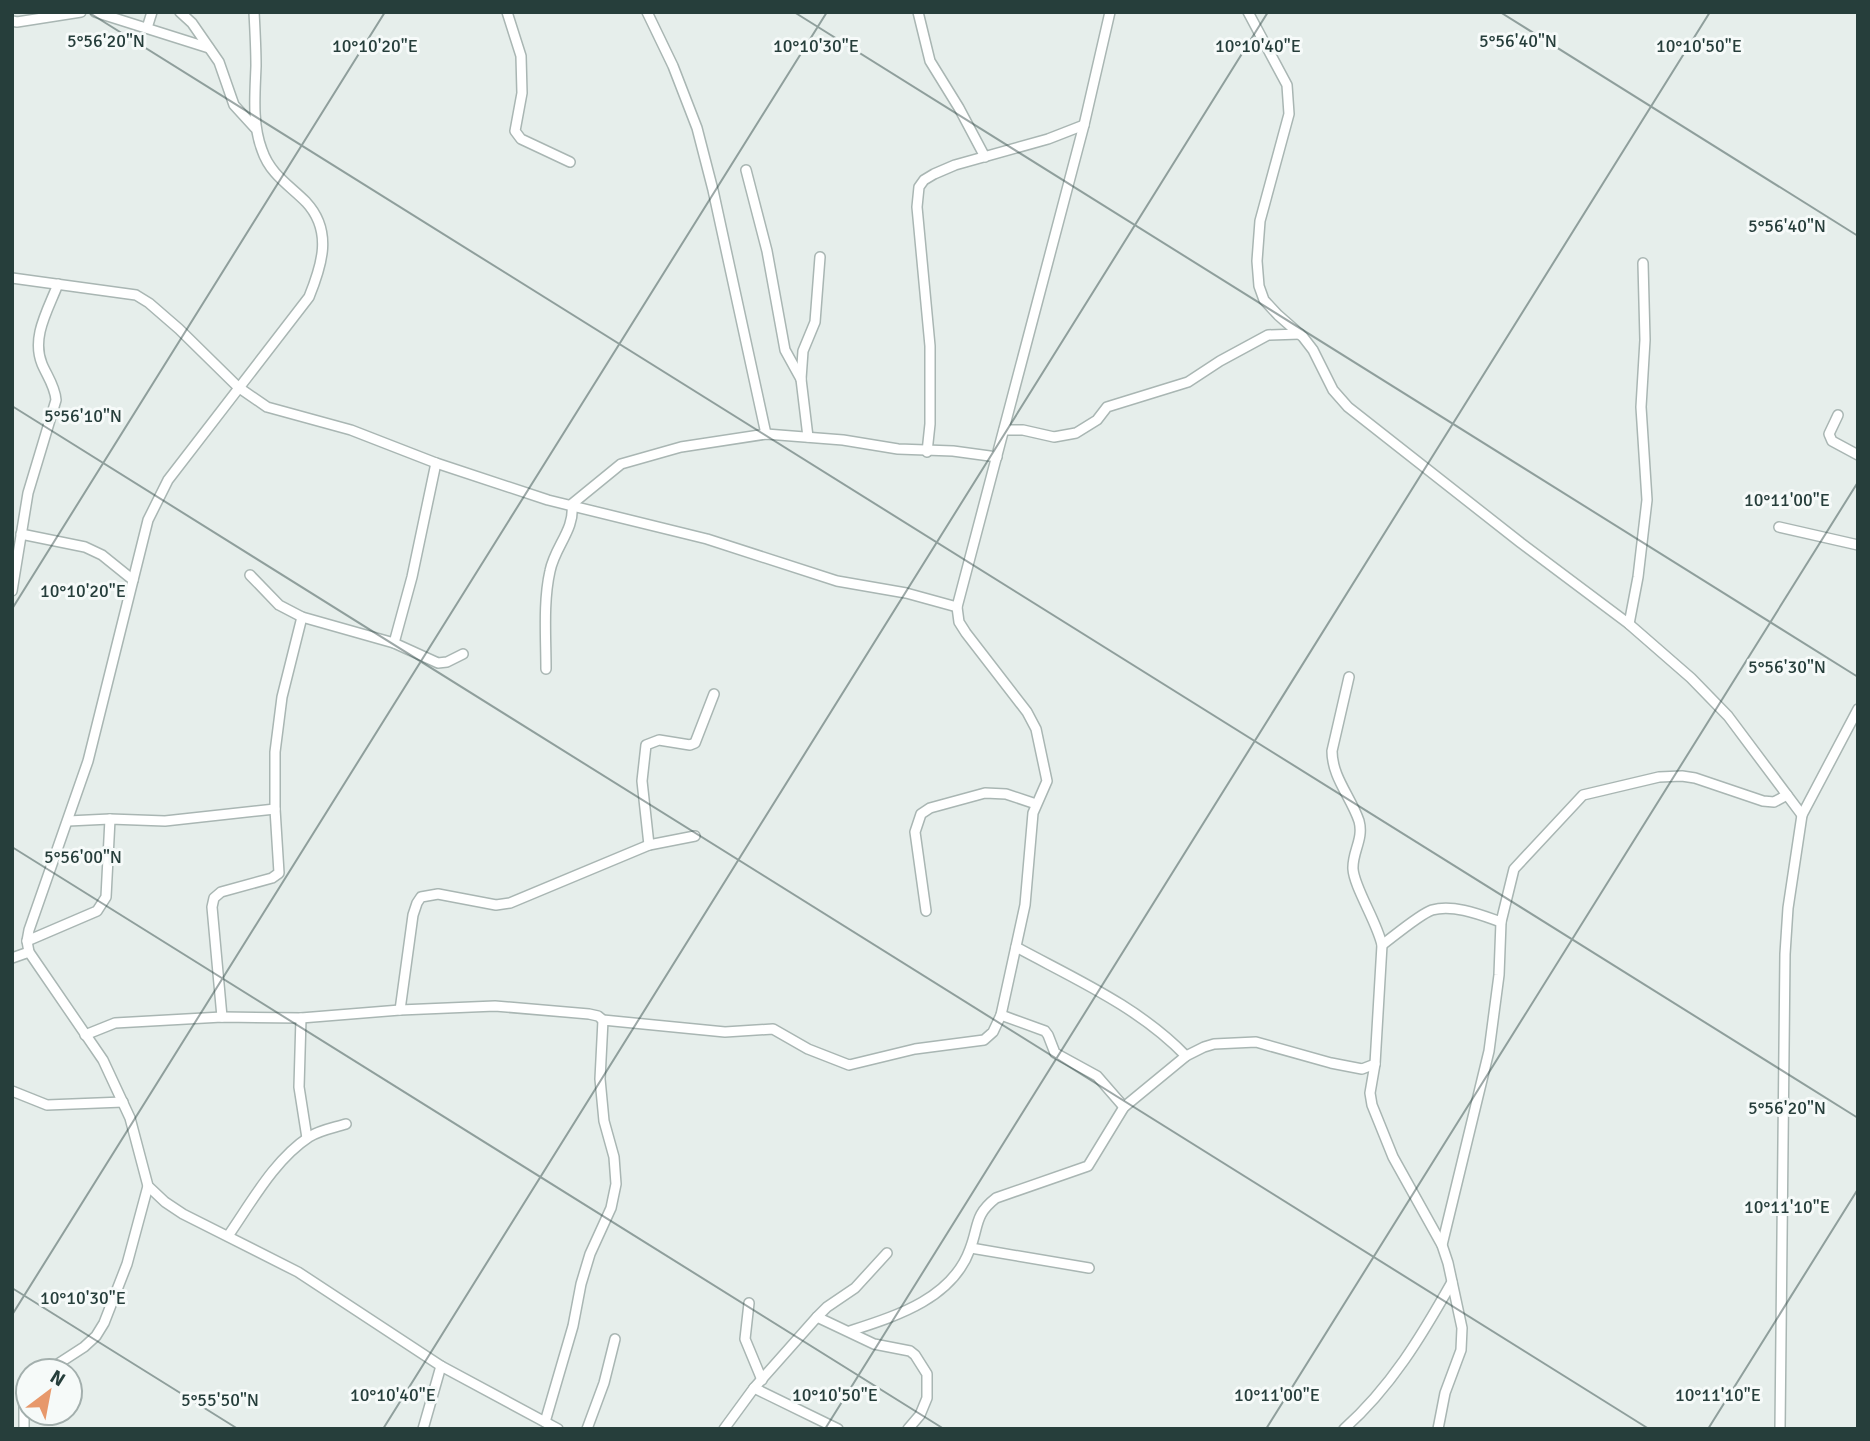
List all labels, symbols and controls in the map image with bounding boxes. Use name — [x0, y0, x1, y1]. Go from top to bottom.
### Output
text: 5°56'20"N — [67, 30, 145, 52]
text: 5°56'40"N — [1479, 30, 1557, 52]
text: 10°10'20"E — [332, 35, 418, 57]
text: 10°10'30"E — [773, 35, 859, 57]
text: 10°10'40"E — [1215, 35, 1301, 57]
text: 10°10'50"E — [1656, 35, 1742, 57]
text: 5°56'40"N — [1748, 215, 1826, 237]
text: 5°56'10"N — [44, 405, 122, 427]
text: 10°11'00"E — [1744, 489, 1830, 511]
text: 10°10'20"E — [40, 580, 126, 602]
text: 5°56'30"N — [1748, 656, 1826, 678]
text: 5°56'00"N — [44, 846, 122, 868]
text: 5°56'20"N — [1748, 1097, 1826, 1119]
text: 10°11'10"E — [1744, 1196, 1830, 1218]
text: 10°10'30"E — [40, 1287, 126, 1309]
north arrow — [14, 1357, 84, 1427]
text: N — [46, 1365, 69, 1392]
text: 10°10'40"E — [350, 1384, 436, 1406]
text: 10°10'50"E — [792, 1384, 878, 1406]
text: 10°11'00"E — [1234, 1384, 1320, 1406]
text: 10°11'10"E — [1675, 1384, 1761, 1406]
text: 5°55'50"N — [181, 1389, 259, 1411]

